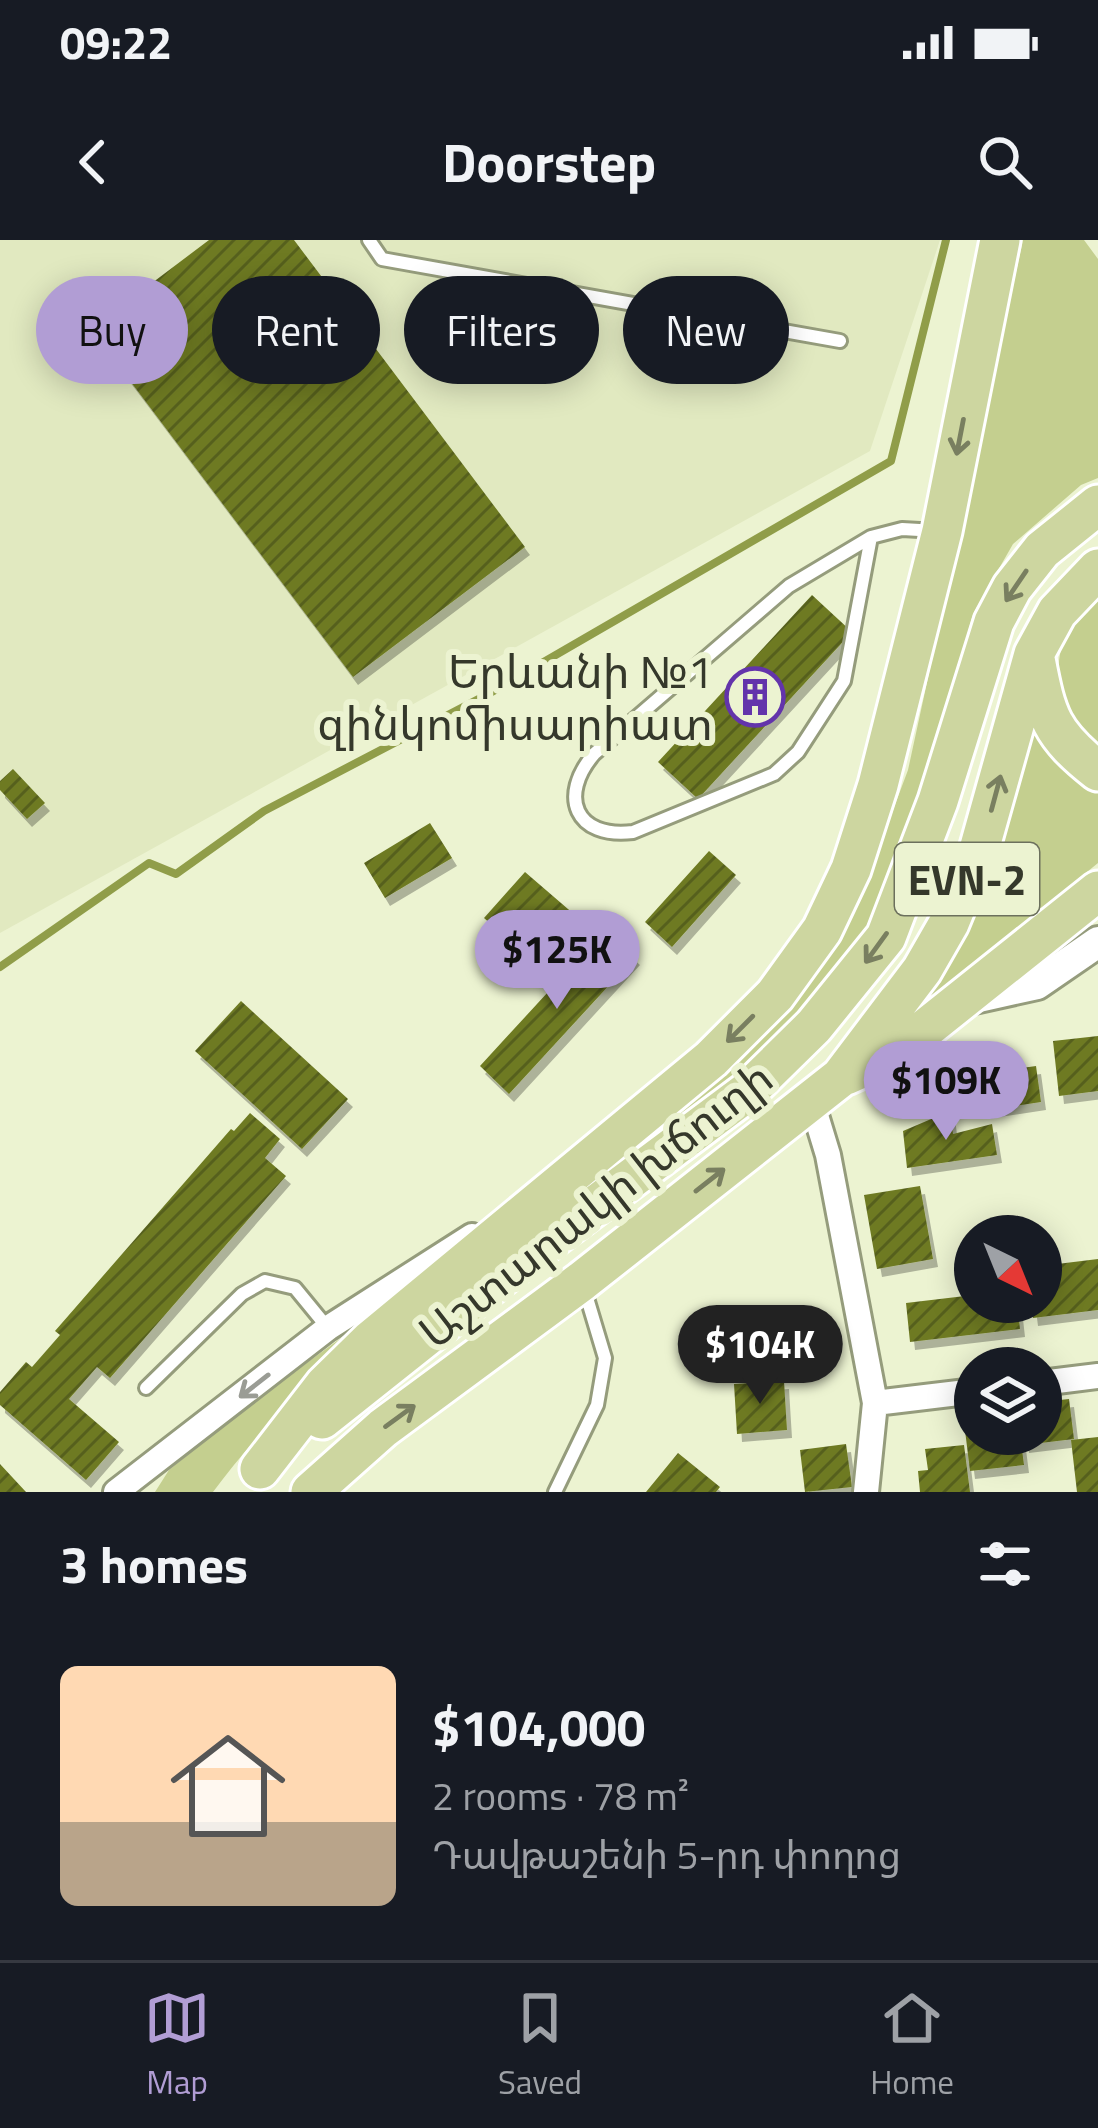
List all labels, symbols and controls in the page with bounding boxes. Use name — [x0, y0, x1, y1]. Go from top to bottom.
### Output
text: 09:22 — [60, 8, 172, 76]
text: Doorstep — [442, 121, 656, 203]
icon: back — [60, 129, 126, 195]
icon: search — [972, 129, 1038, 195]
chip: Buy — [36, 276, 188, 384]
chip: Rent — [212, 276, 380, 384]
chip: Filters — [404, 276, 599, 384]
chip: New — [623, 276, 789, 384]
one-way arrow — [948, 417, 971, 456]
one-way arrow — [1003, 569, 1028, 602]
place label: Երևանի №1 զինկոմիսարիատ — [317, 637, 713, 757]
building icon: Երևանի №1 զինկոմիսարիատ — [724, 666, 786, 728]
one-way arrow — [986, 774, 1008, 812]
road number: EVN-2 — [895, 843, 1039, 915]
pin: $125K — [473, 910, 641, 1012]
text: $125K — [502, 919, 612, 978]
one-way arrow — [864, 931, 889, 964]
one-way arrow — [727, 1014, 755, 1043]
pin: $109K — [862, 1041, 1030, 1143]
street label: Աշտարակի խճուղի — [403, 1044, 787, 1364]
text: $109K — [891, 1050, 1001, 1109]
one-way arrow — [693, 1167, 725, 1194]
north arrow — [954, 1215, 1062, 1323]
map controls — [954, 1215, 1062, 1455]
pin: $104K — [676, 1305, 844, 1407]
text: $104K — [705, 1314, 815, 1373]
button: layers — [954, 1347, 1062, 1455]
one-way arrow — [238, 1372, 270, 1399]
one-way arrow — [383, 1404, 416, 1430]
text: 3 homes — [60, 1525, 248, 1603]
icon: filters — [972, 1531, 1038, 1597]
text: $104,000 — [432, 1688, 645, 1766]
icon: home — [156, 1714, 300, 1858]
text: 2 rooms · 78 m² — [432, 1766, 689, 1825]
text: Դավթաշենի 5-րդ փողոց — [432, 1825, 901, 1884]
tab: Map — [144, 1985, 210, 2107]
tab: Saved — [498, 1985, 582, 2107]
tab: Home — [870, 1985, 954, 2107]

